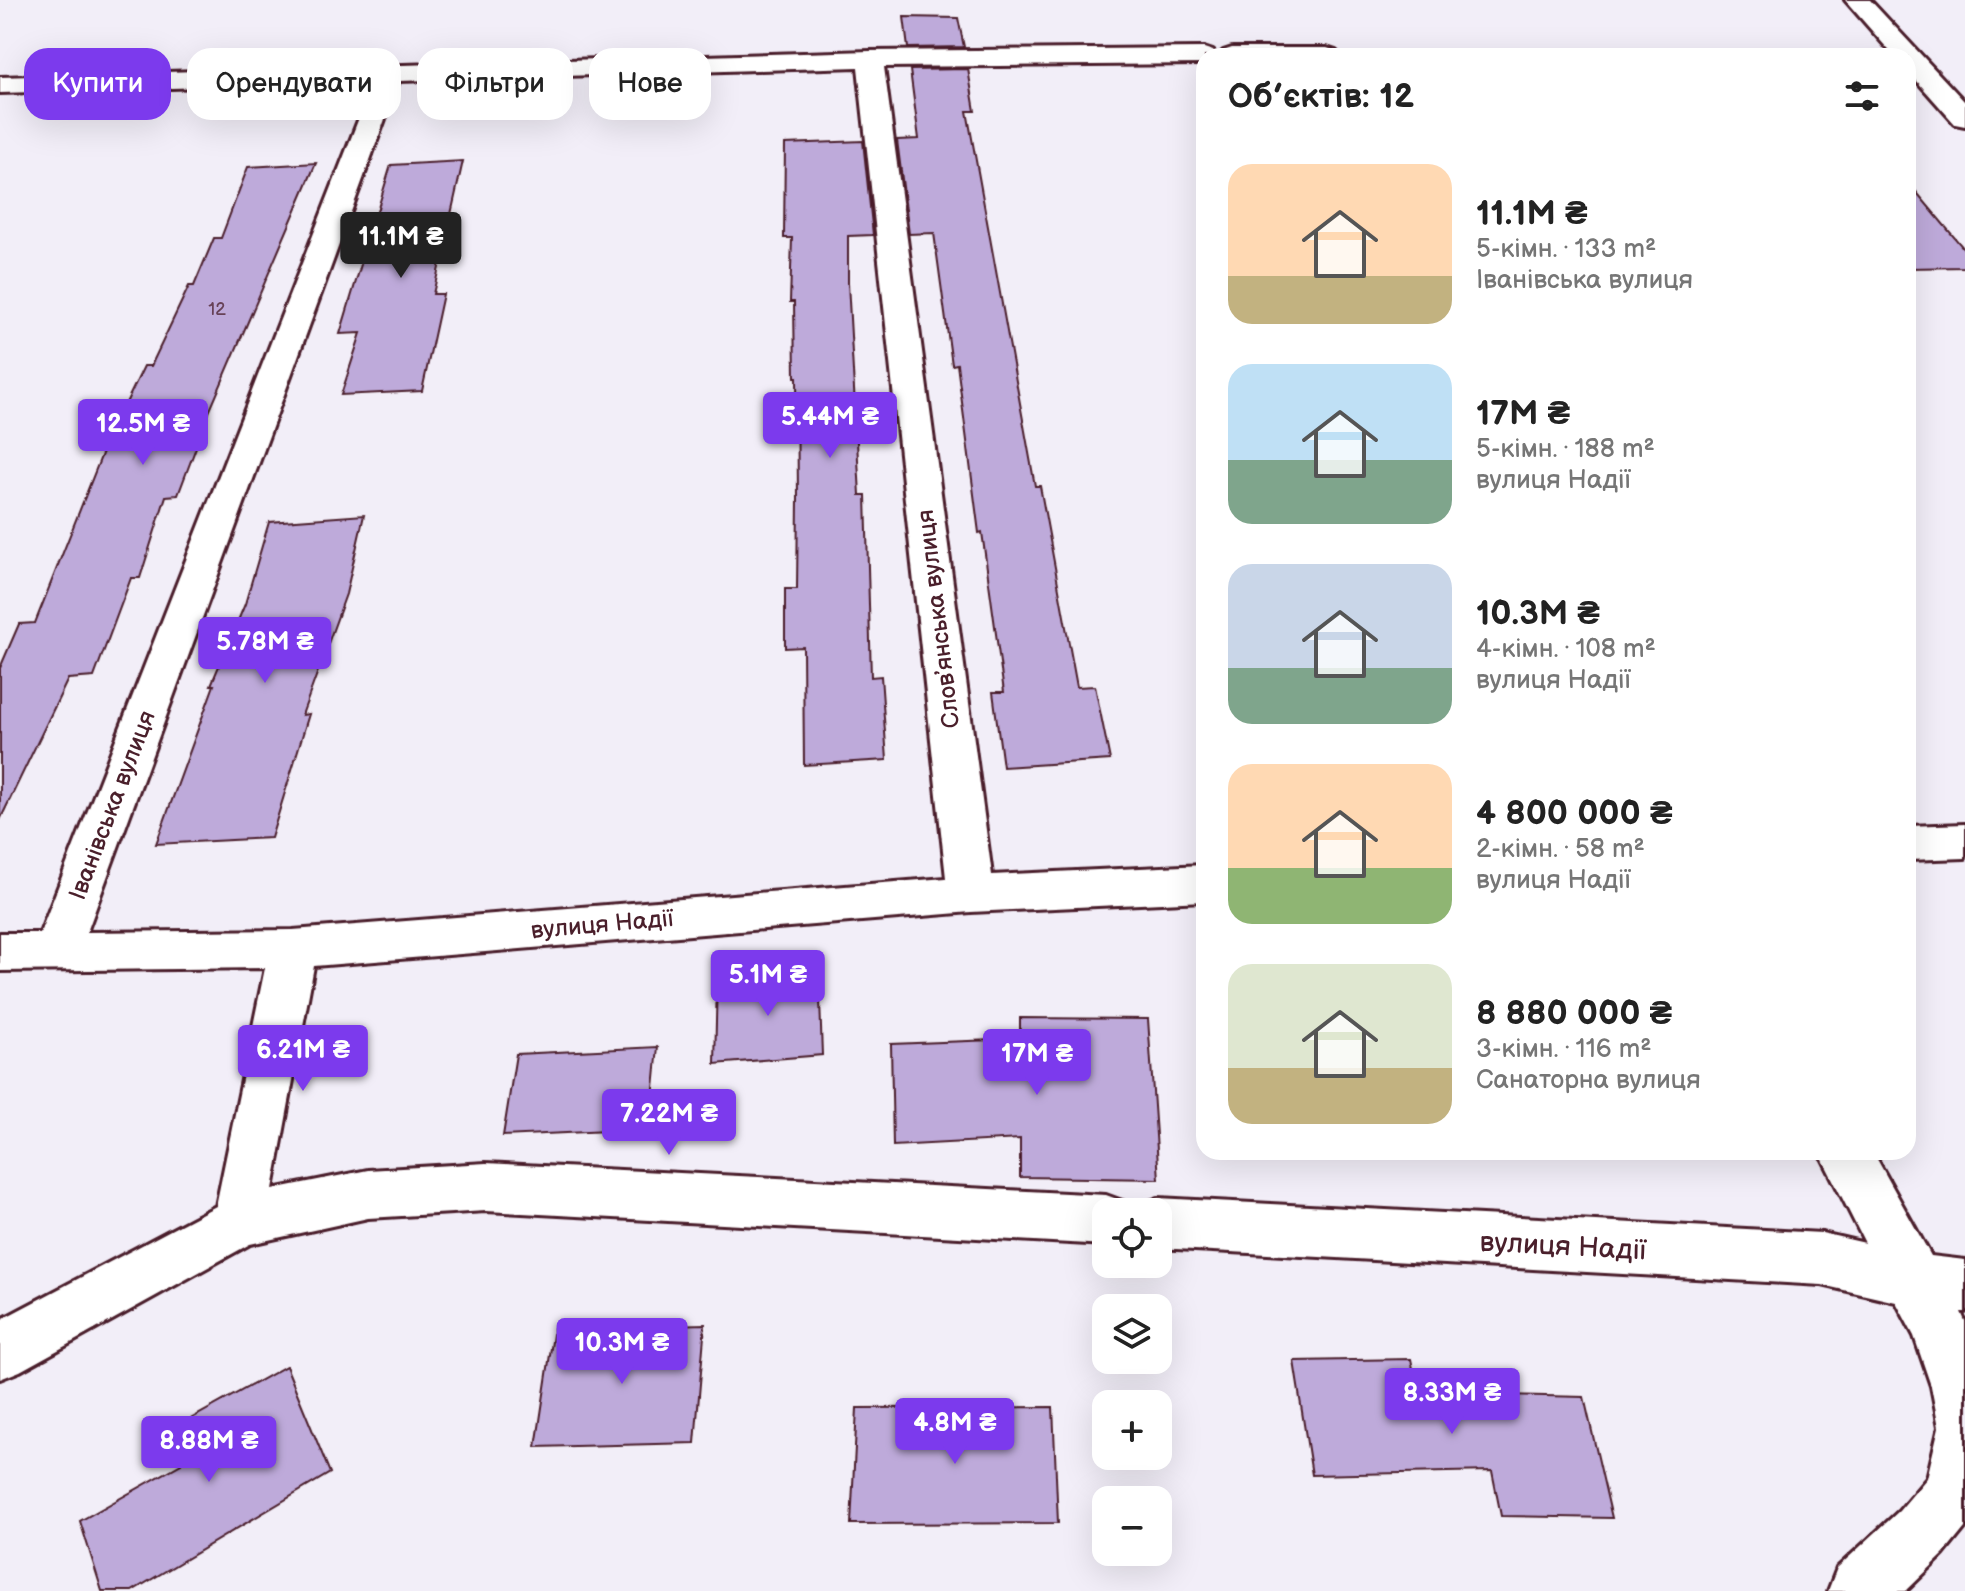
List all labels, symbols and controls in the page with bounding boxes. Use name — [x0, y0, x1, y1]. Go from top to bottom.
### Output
chip: Купити — [24, 48, 171, 120]
chip: Орендувати — [187, 48, 401, 120]
chip: Фільтри — [417, 48, 573, 120]
chip: Нове — [589, 48, 711, 120]
icon: filters — [1840, 74, 1884, 118]
text: Об’єктів: 12 — [1228, 76, 1414, 117]
text: 11.1M ₴ — [1476, 193, 1588, 234]
icon: home — [1292, 196, 1388, 292]
pin: 11.1M ₴ — [327, 212, 475, 280]
text: 11.1M ₴ — [358, 222, 444, 253]
text: 5-кімн. · 133 m² — [1476, 234, 1656, 265]
text: Іванівська вулиця — [1476, 265, 1693, 296]
house number: 12 — [208, 299, 226, 320]
pin: 5.44M ₴ — [756, 392, 904, 460]
text: 17M ₴ — [1476, 393, 1570, 434]
icon: home — [1292, 396, 1388, 492]
pin: 12.5M ₴ — [69, 399, 217, 467]
text: 5.44M ₴ — [781, 402, 879, 433]
text: 12.5M ₴ — [96, 409, 190, 440]
text: 5-кімн. · 188 m² — [1476, 434, 1655, 465]
text: вулиця Надії — [1476, 465, 1631, 496]
street label: Словʼянська вулиця — [911, 508, 966, 730]
text: 10.3M ₴ — [1476, 593, 1600, 634]
icon: home — [1292, 596, 1388, 692]
pin: 5.78M ₴ — [191, 617, 339, 685]
text: 5.78M ₴ — [216, 627, 314, 658]
text: 4-кімн. · 108 m² — [1476, 634, 1656, 665]
text: вулиця Надії — [1476, 665, 1631, 696]
street label: Іванівська вулиця — [63, 706, 162, 904]
text: 4 800 000 ₴ — [1476, 793, 1673, 834]
icon: home — [1292, 796, 1388, 892]
text: 2-кімн. · 58 m² — [1476, 834, 1645, 865]
text: вулиця Надії — [1476, 865, 1631, 896]
street label: вулиця Надії — [530, 904, 676, 945]
pin: 5.1M ₴ — [703, 950, 833, 1018]
text: 5.1M ₴ — [729, 960, 807, 991]
text: 8 880 000 ₴ — [1476, 993, 1672, 1034]
icon: home — [1292, 996, 1388, 1092]
pin: 6.21M ₴ — [229, 1025, 377, 1093]
pin: 17M ₴ — [981, 1029, 1093, 1097]
text: 3-кімн. · 116 m² — [1476, 1034, 1651, 1065]
text: 6.21M ₴ — [256, 1035, 350, 1066]
text: 17M ₴ — [1001, 1039, 1073, 1070]
text: Санаторна вулиця — [1476, 1065, 1701, 1096]
pin: 7.22M ₴ — [595, 1089, 743, 1157]
text: 7.22M ₴ — [620, 1099, 718, 1130]
map controls — [1092, 1198, 1172, 1566]
button: locate — [1092, 1198, 1172, 1278]
street label: вулиця Надії — [1479, 1226, 1648, 1267]
button: layers — [1092, 1294, 1172, 1374]
pin: 10.3M ₴ — [548, 1318, 696, 1386]
text: 10.3M ₴ — [575, 1328, 669, 1359]
pin: 8.33M ₴ — [1378, 1368, 1526, 1436]
text: 8.33M ₴ — [1403, 1378, 1501, 1409]
button: + — [1092, 1390, 1172, 1470]
pin: 4.8M ₴ — [890, 1398, 1020, 1466]
text: 4.8M ₴ — [913, 1408, 997, 1439]
pin: 8.88M ₴ — [135, 1416, 283, 1484]
text: 8.88M ₴ — [159, 1426, 259, 1457]
button: − — [1092, 1486, 1172, 1566]

